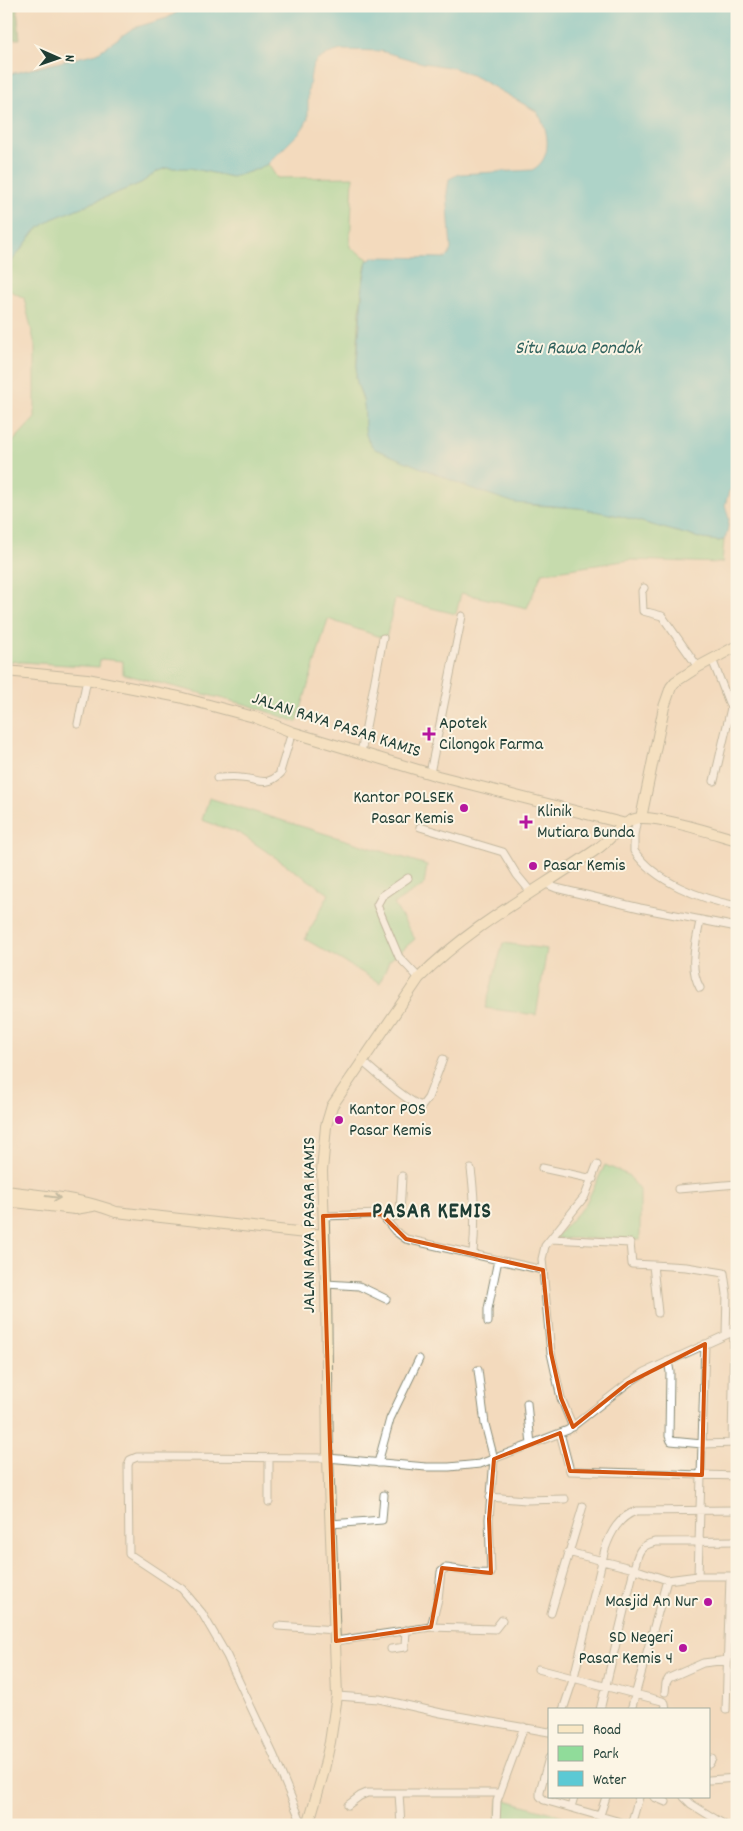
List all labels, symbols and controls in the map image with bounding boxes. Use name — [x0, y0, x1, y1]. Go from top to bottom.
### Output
north arrow — [32, 32, 82, 82]
text: N — [59, 55, 79, 62]
water label: Situ Rawa Pondok — [515, 336, 643, 363]
street label: JALAN RAYA PASAR KAMIS — [248, 687, 424, 765]
place label: Apotek Cilongok Farma — [439, 712, 544, 758]
marker: Apotek Cilongok Farma — [423, 728, 435, 740]
place label: Kantor POLSEK Pasar Kemis — [353, 786, 454, 832]
place label: Klinik Mutiara Bunda — [537, 800, 635, 846]
marker: Kantor POLSEK Pasar Kemis — [458, 802, 470, 814]
marker: Klinik Mutiara Bunda — [519, 815, 533, 829]
place label: Pasar Kemis — [543, 854, 626, 879]
marker: Pasar Kemis — [527, 860, 539, 872]
place label: Kantor POS Pasar Kemis — [349, 1098, 432, 1144]
marker: Kantor POS Pasar Kemis — [333, 1114, 345, 1126]
street label: JALAN RAYA PASAR KAMIS — [298, 1137, 323, 1313]
one-way arrow — [44, 1193, 60, 1203]
district label: PASAR KEMIS — [372, 1197, 492, 1228]
place label: Masjid An Nur — [605, 1590, 698, 1615]
marker: Masjid An Nur — [702, 1596, 714, 1608]
place label: SD Negeri Pasar Kemis 4 — [579, 1626, 673, 1672]
marker: SD Negeri Pasar Kemis 4 — [677, 1642, 689, 1654]
legend — [548, 1708, 710, 1798]
text: Road — [593, 1720, 621, 1742]
text: Park — [593, 1744, 619, 1766]
text: Water — [593, 1770, 627, 1792]

